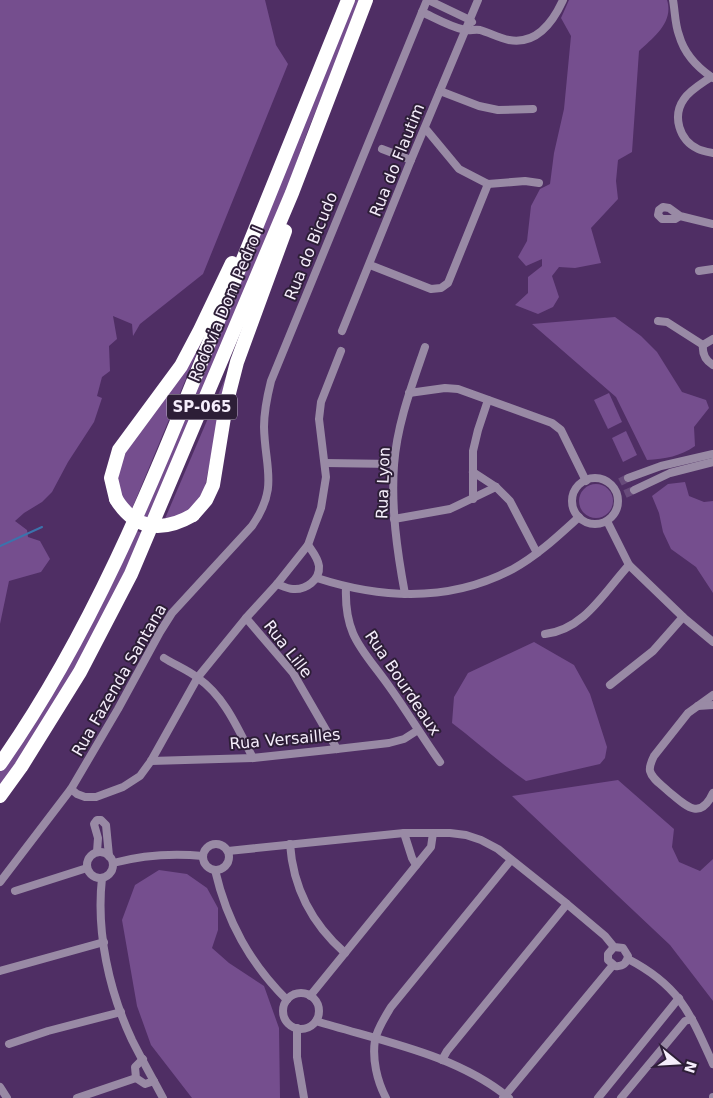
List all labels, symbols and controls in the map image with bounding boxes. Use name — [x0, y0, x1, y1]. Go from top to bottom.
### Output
street label: Rua do Flautim — [366, 101, 428, 219]
street label: Rua do Bicudo — [281, 189, 341, 303]
street label: Rodovia Dom Pedro I — [185, 224, 267, 384]
road number: SP-065 — [167, 394, 237, 420]
street label: Rua Lyon — [372, 447, 394, 519]
street label: Rua Fazenda Santana — [68, 601, 170, 759]
street label: Rua Lille — [260, 617, 316, 681]
street label: Rua Bourdeaux — [361, 627, 445, 739]
street label: Rua Versailles — [229, 725, 341, 753]
north arrow — [653, 1038, 703, 1088]
text: N — [681, 1059, 700, 1075]

